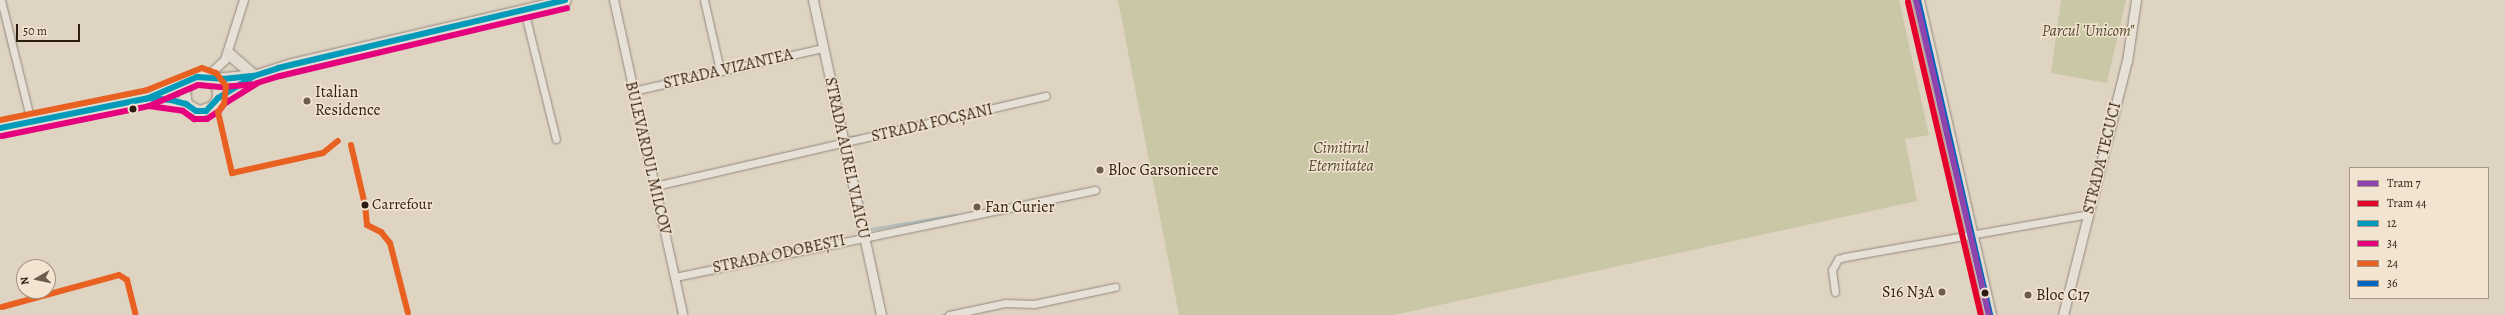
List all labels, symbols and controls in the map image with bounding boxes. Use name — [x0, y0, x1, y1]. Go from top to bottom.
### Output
scale bar — [18, 16, 82, 42]
park label: Parcul 'Unicom" — [2042, 21, 2134, 41]
text: 50 m — [23, 23, 47, 39]
street label: STRADA VIZANTEA — [661, 45, 795, 93]
street label: STRADA AUREL VLAICU — [820, 75, 874, 241]
street label: BULEVARDUL MILCOV — [621, 79, 675, 237]
place label: Italian Residence — [315, 82, 381, 120]
marker: Italian Residence — [302, 96, 312, 106]
street label: STRADA FOCȘANI — [869, 100, 995, 146]
street label: STRADA TECUCI — [2079, 100, 2125, 216]
unlabelled marker — [128, 104, 138, 114]
park label: Cimitirul Eternitatea — [1308, 138, 1374, 176]
place label: Bloc Garsonieere — [1108, 160, 1219, 180]
marker: Bloc Garsonieere — [1095, 165, 1105, 175]
legend — [2349, 167, 2489, 299]
text: Tram 7 — [2387, 175, 2421, 191]
text: Tram 44 — [2387, 195, 2427, 211]
place label: Carrefour — [372, 196, 432, 214]
place label: Fan Curier — [985, 197, 1055, 217]
marker: Carrefour — [360, 200, 370, 210]
marker: Fan Curier — [972, 202, 982, 212]
text: 12 — [2387, 215, 2397, 231]
street label: STRADA ODOBEȘTI — [711, 231, 847, 277]
text: 34 — [2387, 235, 2397, 251]
text: 24 — [2387, 255, 2398, 271]
north arrow — [16, 259, 56, 299]
text: 36 — [2387, 275, 2398, 291]
text: N — [17, 276, 33, 286]
place label: S16 N3A — [1882, 282, 1934, 302]
place label: Bloc C17 — [2036, 285, 2090, 305]
marker: S16 N3A — [1937, 287, 1947, 297]
unlabelled marker — [1980, 288, 1990, 298]
marker: Bloc C17 — [2023, 290, 2033, 300]

